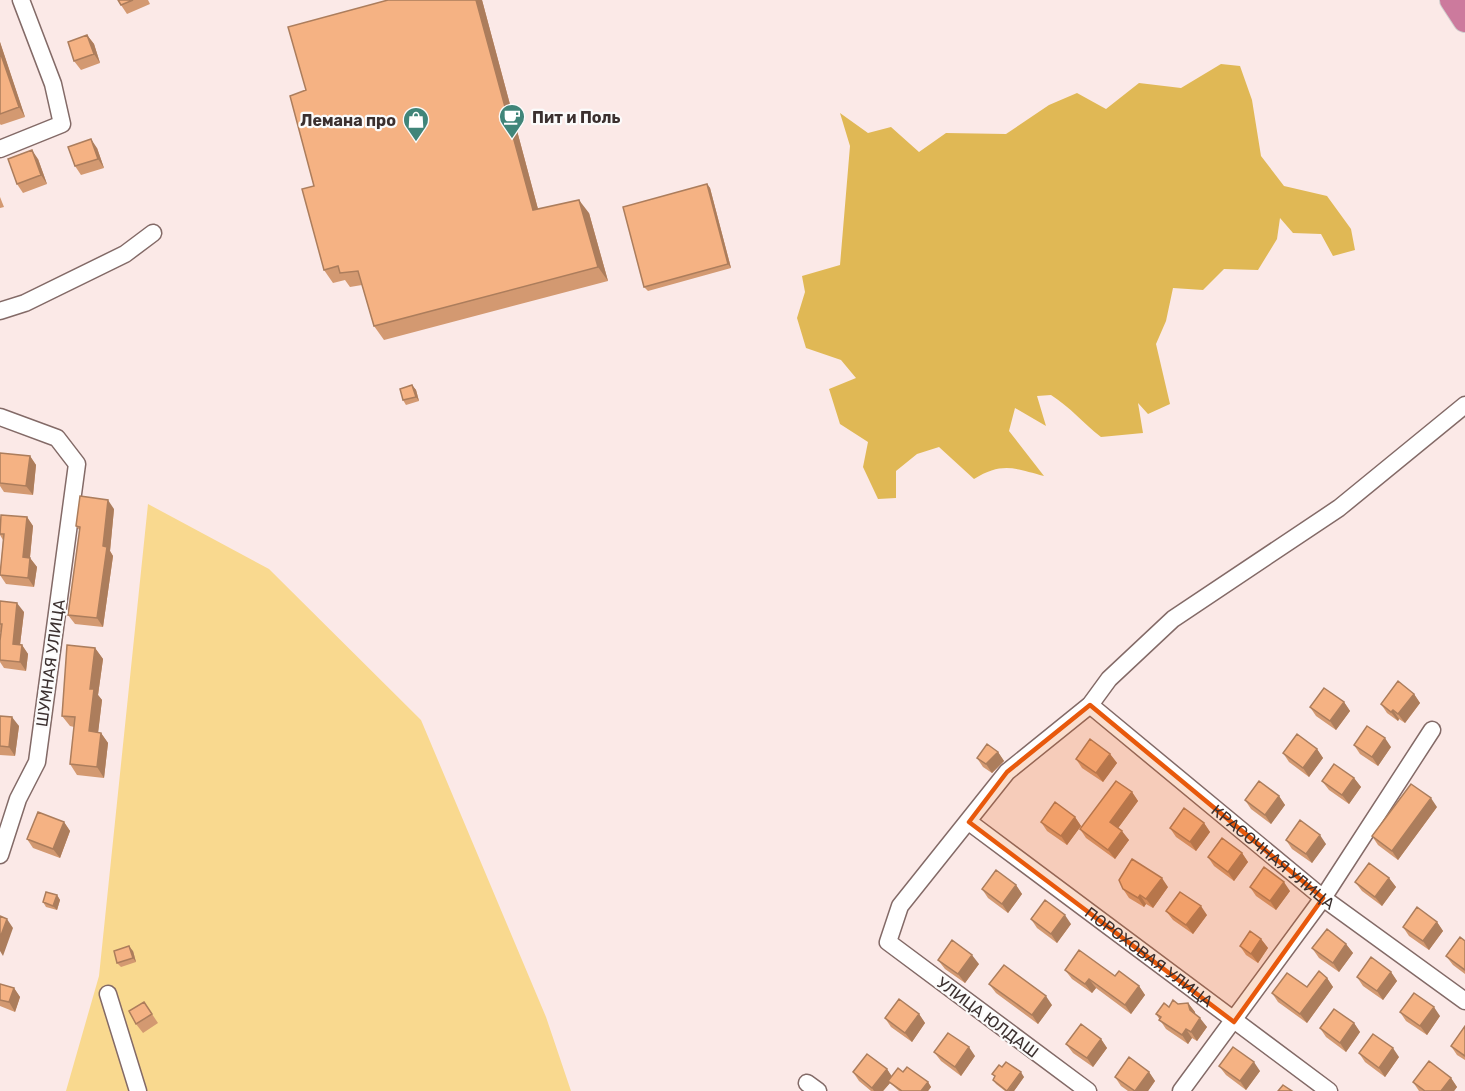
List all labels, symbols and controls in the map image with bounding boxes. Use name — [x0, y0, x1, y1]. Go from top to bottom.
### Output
cafe icon: Пит и Поль — [497, 102, 527, 140]
shop icon: Лемана про — [401, 105, 431, 143]
place label: Пит и Поль — [532, 108, 620, 127]
place label: Лемана про — [300, 111, 396, 130]
street label: ШУМНАЯ УЛИЦА — [32, 598, 69, 728]
street label: КРАСОЧНАЯ УЛИЦА — [1207, 801, 1339, 914]
street label: ПОРОХОВАЯ УЛИЦА — [1081, 903, 1217, 1011]
street label: УЛИЦА ЮЛДАШ — [933, 973, 1042, 1062]

